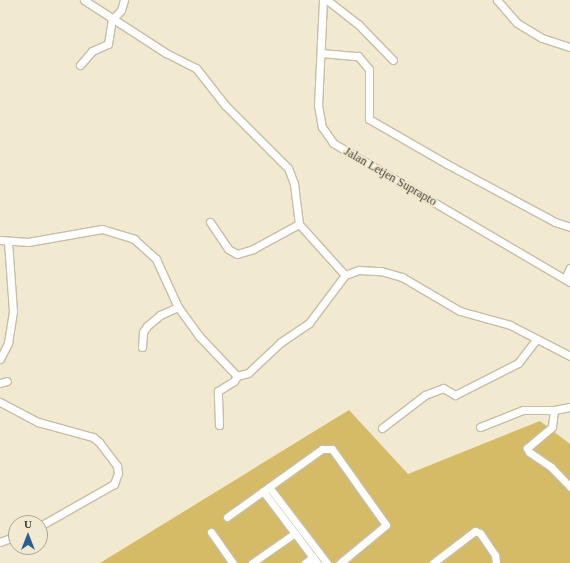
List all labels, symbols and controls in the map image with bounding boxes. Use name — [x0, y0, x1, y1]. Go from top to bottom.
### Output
street label: Jalan Letjen Suprapto — [341, 145, 439, 209]
north arrow — [8, 515, 48, 555]
text: U — [24, 518, 32, 530]

